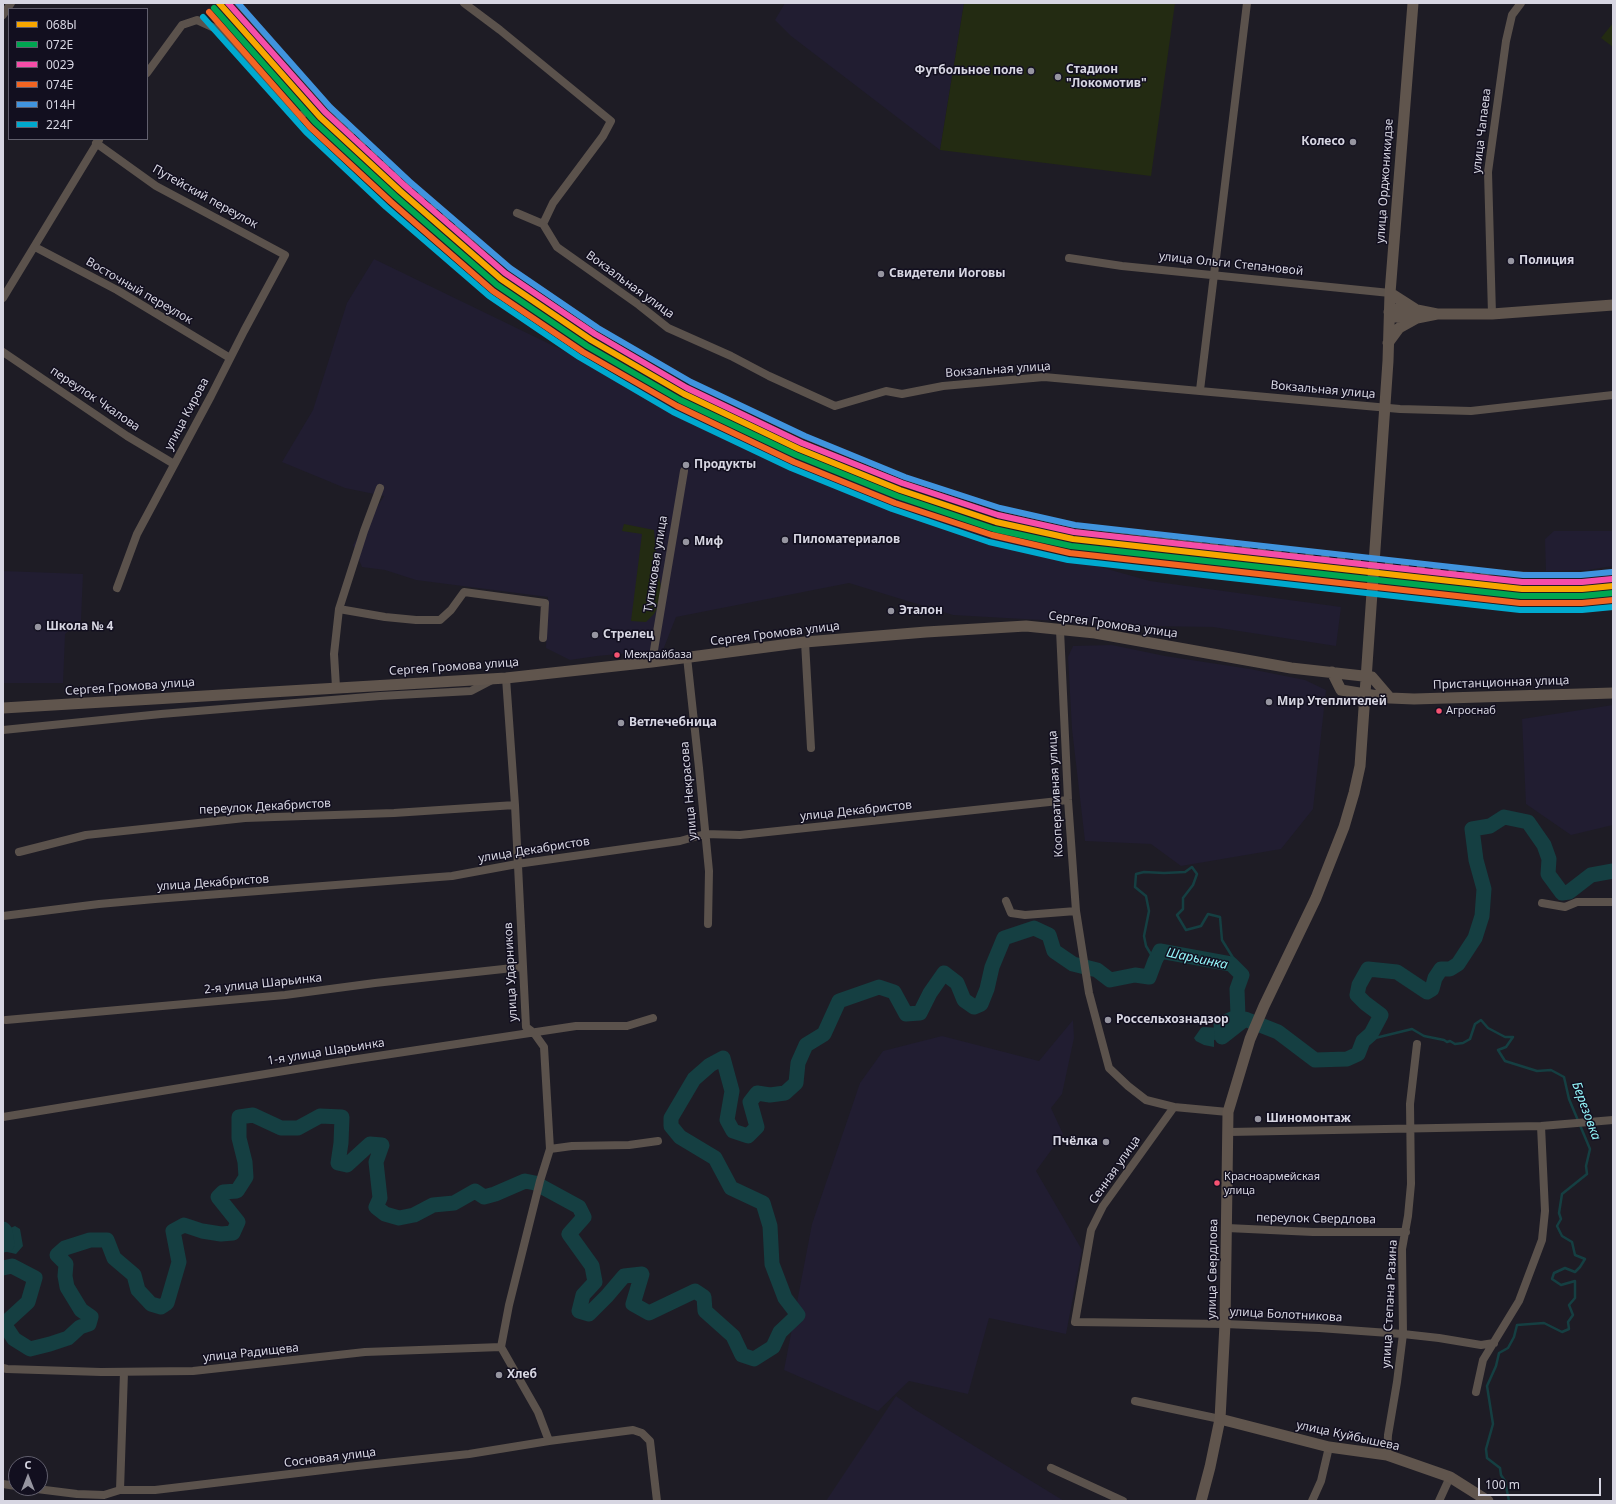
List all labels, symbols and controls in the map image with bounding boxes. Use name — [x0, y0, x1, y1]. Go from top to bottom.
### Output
legend — [8, 8, 148, 140]
text: 068Ы — [46, 16, 77, 33]
text: 072Е — [46, 36, 73, 53]
text: 002Э — [46, 56, 74, 73]
place label: Стадион "Локомотив" — [1066, 63, 1147, 91]
place label: Футбольное поле — [915, 64, 1023, 78]
marker: Футбольное поле — [1026, 66, 1036, 76]
marker: Стадион "Локомотив" — [1053, 72, 1063, 82]
text: 074Е — [46, 76, 73, 93]
street label: улица Чапаева — [1470, 88, 1494, 174]
text: 014Н — [46, 96, 76, 113]
text: 224Г — [46, 116, 73, 133]
street label: улица Орджоникидзе — [1373, 118, 1397, 244]
place label: Колесо — [1301, 135, 1345, 149]
marker: Колесо — [1348, 137, 1358, 147]
street label: Путейский переулок — [150, 162, 260, 232]
street label: Вокзальная улица — [583, 248, 677, 322]
street label: улица Ольги Степановой — [1158, 249, 1304, 279]
place label: Полиция — [1519, 254, 1574, 268]
street label: Восточный переулок — [83, 255, 195, 327]
marker: Полиция — [1506, 256, 1516, 266]
place label: Свидетели Иоговы — [889, 267, 1006, 281]
marker: Свидетели Иоговы — [876, 269, 886, 279]
street label: Вокзальная улица — [945, 359, 1051, 381]
street label: переулок Чкалова — [47, 364, 143, 434]
street label: улица Кирова — [162, 375, 212, 453]
street label: Вокзальная улица — [1270, 378, 1376, 402]
place label: Продукты — [694, 458, 756, 472]
marker: Продукты — [681, 460, 691, 470]
street label: Тупиковая улица — [641, 514, 671, 614]
place label: Пиломатериалов — [793, 533, 900, 547]
place label: Миф — [694, 535, 723, 549]
marker: Пиломатериалов — [780, 535, 790, 545]
marker: Миф — [681, 537, 691, 547]
place label: Эталон — [899, 604, 943, 618]
marker: Эталон — [886, 606, 896, 616]
street label: Сергея Громова улица — [1047, 609, 1179, 641]
street label: Сергея Громова улица — [709, 619, 841, 649]
place label: Школа № 4 — [46, 620, 113, 634]
marker: Школа № 4 — [33, 622, 43, 632]
place label: Стрелец — [603, 628, 654, 642]
marker: Стрелец — [590, 630, 600, 640]
place label: Межрайбаза — [624, 648, 692, 662]
marker: Межрайбаза — [612, 650, 622, 660]
street label: Сергея Громова улица — [388, 655, 520, 679]
street label: Пристанционная улица — [1433, 673, 1569, 693]
street label: Сергея Громова улица — [64, 675, 196, 699]
place label: Мир Утеплителей — [1277, 695, 1387, 709]
marker: Мир Утеплителей — [1264, 697, 1274, 707]
place label: Агроснаб — [1446, 704, 1496, 718]
marker: Агроснаб — [1434, 706, 1444, 716]
place label: Ветлечебница — [629, 716, 717, 730]
marker: Ветлечебница — [616, 718, 626, 728]
street label: Кооперативная улица — [1045, 730, 1067, 858]
street label: улица Некрасова — [677, 741, 701, 841]
street label: переулок Декабристов — [199, 796, 331, 818]
street label: улица Декабристов — [799, 798, 913, 824]
street label: улица Декабристов — [477, 834, 591, 866]
street label: улица Декабристов — [156, 872, 270, 894]
street label: улица Ударников — [501, 922, 521, 1022]
water label: Шарьинка — [1165, 945, 1229, 973]
street label: 2-я улица Шарьинка — [203, 971, 323, 997]
place label: Россельхознадзор — [1116, 1013, 1229, 1027]
marker: Россельхознадзор — [1103, 1015, 1113, 1025]
street label: 1-я улица Шарьинка — [266, 1036, 386, 1068]
water label: Березовка — [1568, 1080, 1604, 1142]
place label: Шиномонтаж — [1266, 1112, 1351, 1126]
marker: Шиномонтаж — [1253, 1114, 1263, 1124]
street label: Сенная улица — [1086, 1133, 1144, 1207]
place label: Пчёлка — [1052, 1135, 1098, 1149]
marker: Пчёлка — [1101, 1137, 1111, 1147]
place label: Красноармейская улица — [1224, 1170, 1320, 1196]
marker: Красноармейская улица — [1212, 1178, 1222, 1188]
street label: переулок Свердлова — [1256, 1211, 1376, 1227]
street label: улица Свердлова — [1205, 1219, 1221, 1319]
street label: улица Степана Разина — [1379, 1239, 1401, 1369]
street label: улица Болотникова — [1229, 1305, 1343, 1325]
street label: улица Радищева — [202, 1341, 300, 1365]
place label: Хлеб — [507, 1368, 537, 1382]
marker: Хлеб — [494, 1370, 504, 1380]
street label: улица Куйбышева — [1295, 1418, 1401, 1454]
street label: Сосновая улица — [283, 1445, 377, 1471]
north arrow — [8, 1456, 48, 1496]
text: С — [24, 1457, 32, 1472]
scale bar — [1480, 1470, 1603, 1496]
text: 100 m — [1485, 1476, 1520, 1493]

